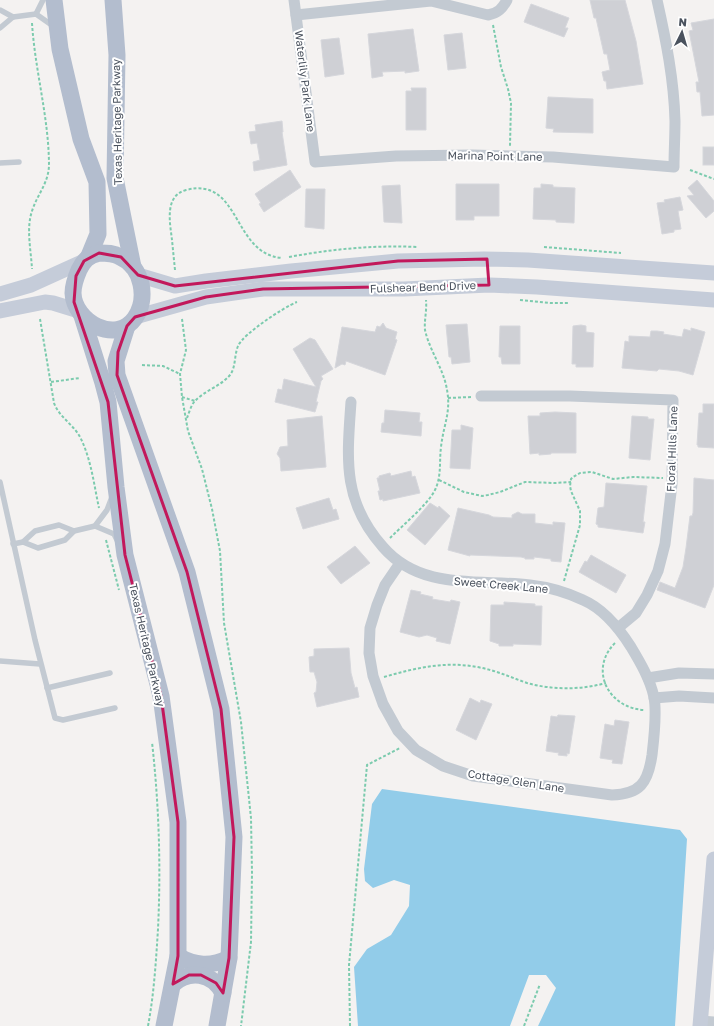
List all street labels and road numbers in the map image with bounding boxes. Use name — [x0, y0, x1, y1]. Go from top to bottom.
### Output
street label: Waterlily Park Lane — [293, 29, 318, 132]
street label: Texas Heritage Parkway — [109, 59, 124, 185]
street label: Marina Point Lane — [447, 148, 543, 163]
street label: Fulshear Bend Drive — [370, 278, 476, 295]
street label: Floral Hills Lane — [664, 406, 679, 492]
street label: Sweet Creek Lane — [453, 574, 549, 595]
street label: Texas Heritage Parkway — [127, 582, 168, 708]
street label: Cottage Glen Lane — [467, 766, 565, 795]

